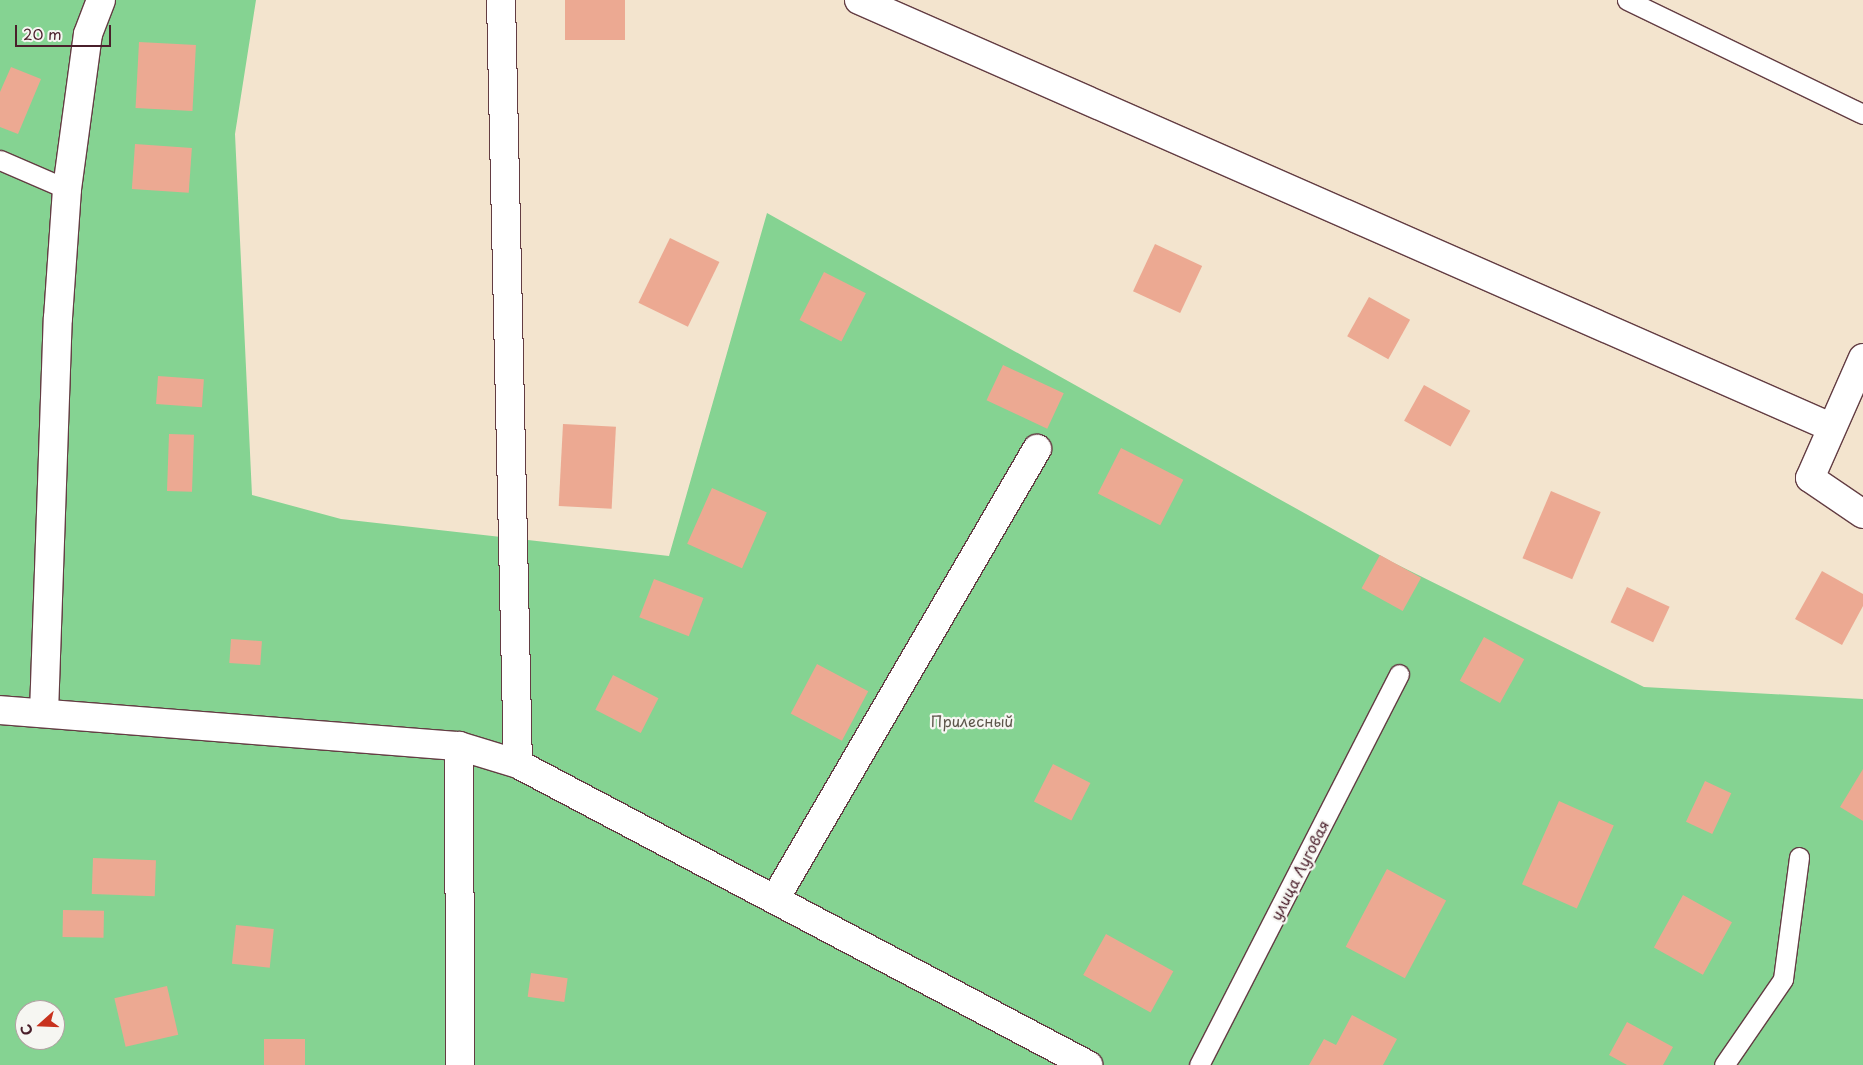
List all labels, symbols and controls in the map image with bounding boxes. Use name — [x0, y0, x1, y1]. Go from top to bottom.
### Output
scale bar — [18, 15, 114, 47]
text: 20 m — [23, 22, 62, 45]
park label: Прилесный — [931, 712, 1013, 730]
street label: улица Луговая — [1266, 817, 1332, 923]
north arrow — [15, 1000, 65, 1050]
text: С — [15, 1021, 38, 1038]

